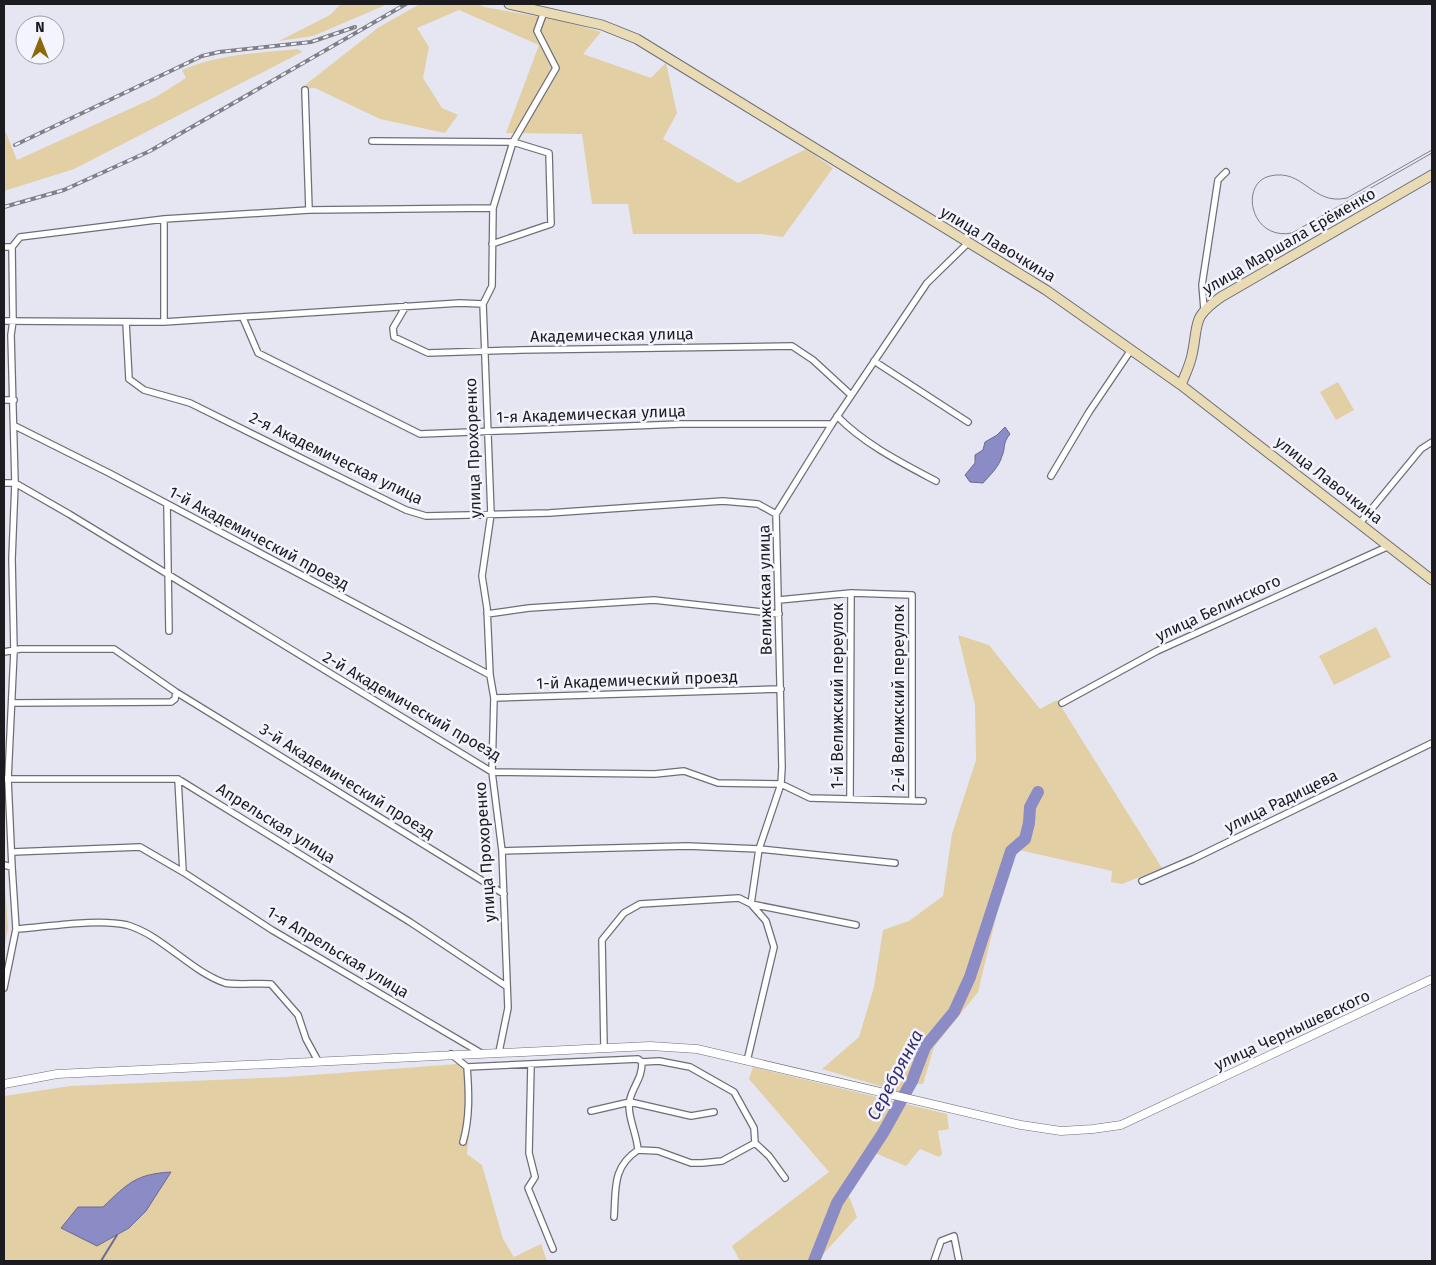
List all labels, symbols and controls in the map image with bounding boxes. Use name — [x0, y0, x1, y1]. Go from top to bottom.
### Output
north arrow — [15, 15, 65, 65]
text: N — [35, 19, 45, 36]
street label: улица Маршала Ерёменко — [1199, 184, 1379, 298]
street label: улица Лавочкина — [937, 202, 1059, 286]
street label: Академическая улица — [530, 324, 694, 346]
street label: улица Прохоренко — [461, 377, 485, 519]
street label: 1-я Академическая улица — [496, 401, 686, 427]
street label: 2-я Академическая улица — [246, 408, 426, 508]
street label: улица Лавочкина — [1271, 432, 1387, 528]
street label: 1-й Академический проезд — [166, 482, 352, 594]
street label: Велижская улица — [754, 525, 776, 655]
street label: улица Белинского — [1152, 571, 1284, 645]
street label: 1-й Велижский переулок — [828, 602, 847, 789]
street label: 2-й Велижский переулок — [889, 604, 908, 791]
street label: 2-й Академический проезд — [320, 647, 504, 765]
street label: 1-й Академический проезд — [536, 667, 738, 693]
street label: 3-й Академический проезд — [256, 719, 438, 843]
street label: улица Радищева — [1221, 765, 1341, 837]
street label: Апрельская улица — [213, 779, 339, 867]
street label: улица Прохоренко — [471, 781, 499, 923]
street label: 1-я Апрельская улица — [264, 902, 412, 1002]
street label: улица Чернышевского — [1211, 986, 1373, 1074]
water label: Серебрянка — [862, 1026, 928, 1124]

